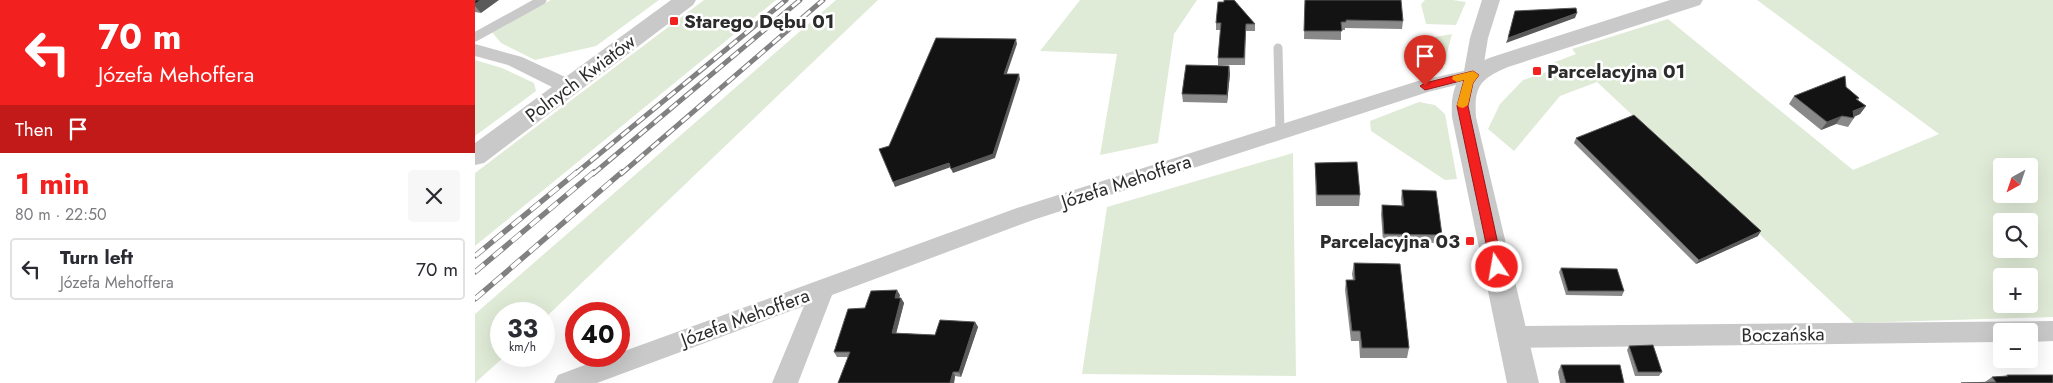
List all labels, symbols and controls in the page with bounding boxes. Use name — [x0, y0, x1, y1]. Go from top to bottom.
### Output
place label: Starego Dębu 01 — [684, 8, 834, 35]
text: 70 m — [98, 12, 181, 62]
marker: Starego Dębu 01 — [668, 15, 680, 27]
icon: left — [15, 20, 80, 85]
street label: Polnych Kwiatów — [520, 28, 641, 129]
pin — [1404, 35, 1446, 86]
icon: arrive — [1411, 42, 1439, 70]
text: Józefa Mehoffera — [98, 58, 254, 90]
place label: Parcelacyjna 01 — [1547, 58, 1685, 85]
marker: Parcelacyjna 01 — [1531, 65, 1543, 77]
icon: arrive — [64, 115, 92, 143]
text: Then — [15, 116, 54, 143]
street label: Józefa Mehoffera — [1055, 148, 1195, 216]
north arrow — [1993, 158, 2037, 202]
map controls — [1993, 158, 2038, 368]
text: 1 min — [15, 162, 89, 205]
button: close — [408, 170, 460, 222]
text: 80 m · 22:50 — [15, 203, 107, 226]
button: search — [1993, 213, 2038, 258]
place label: Parcelacyjna 03 — [1320, 228, 1460, 255]
marker: Parcelacyjna 03 — [1464, 235, 1476, 247]
position arrow — [1470, 240, 1522, 292]
text: Turn left — [60, 244, 133, 271]
icon: left — [17, 255, 45, 283]
text: 70 m — [416, 256, 458, 283]
button: + — [1993, 268, 2038, 313]
text: Józefa Mehoffera — [60, 271, 174, 294]
street label: Józefa Mehoffera — [674, 282, 813, 354]
speed limit sign: 40 — [565, 302, 630, 367]
text: 33 — [507, 310, 538, 346]
street label: Boczańska — [1741, 320, 1825, 349]
button: − — [1993, 323, 2038, 368]
text: km/h — [509, 338, 536, 356]

